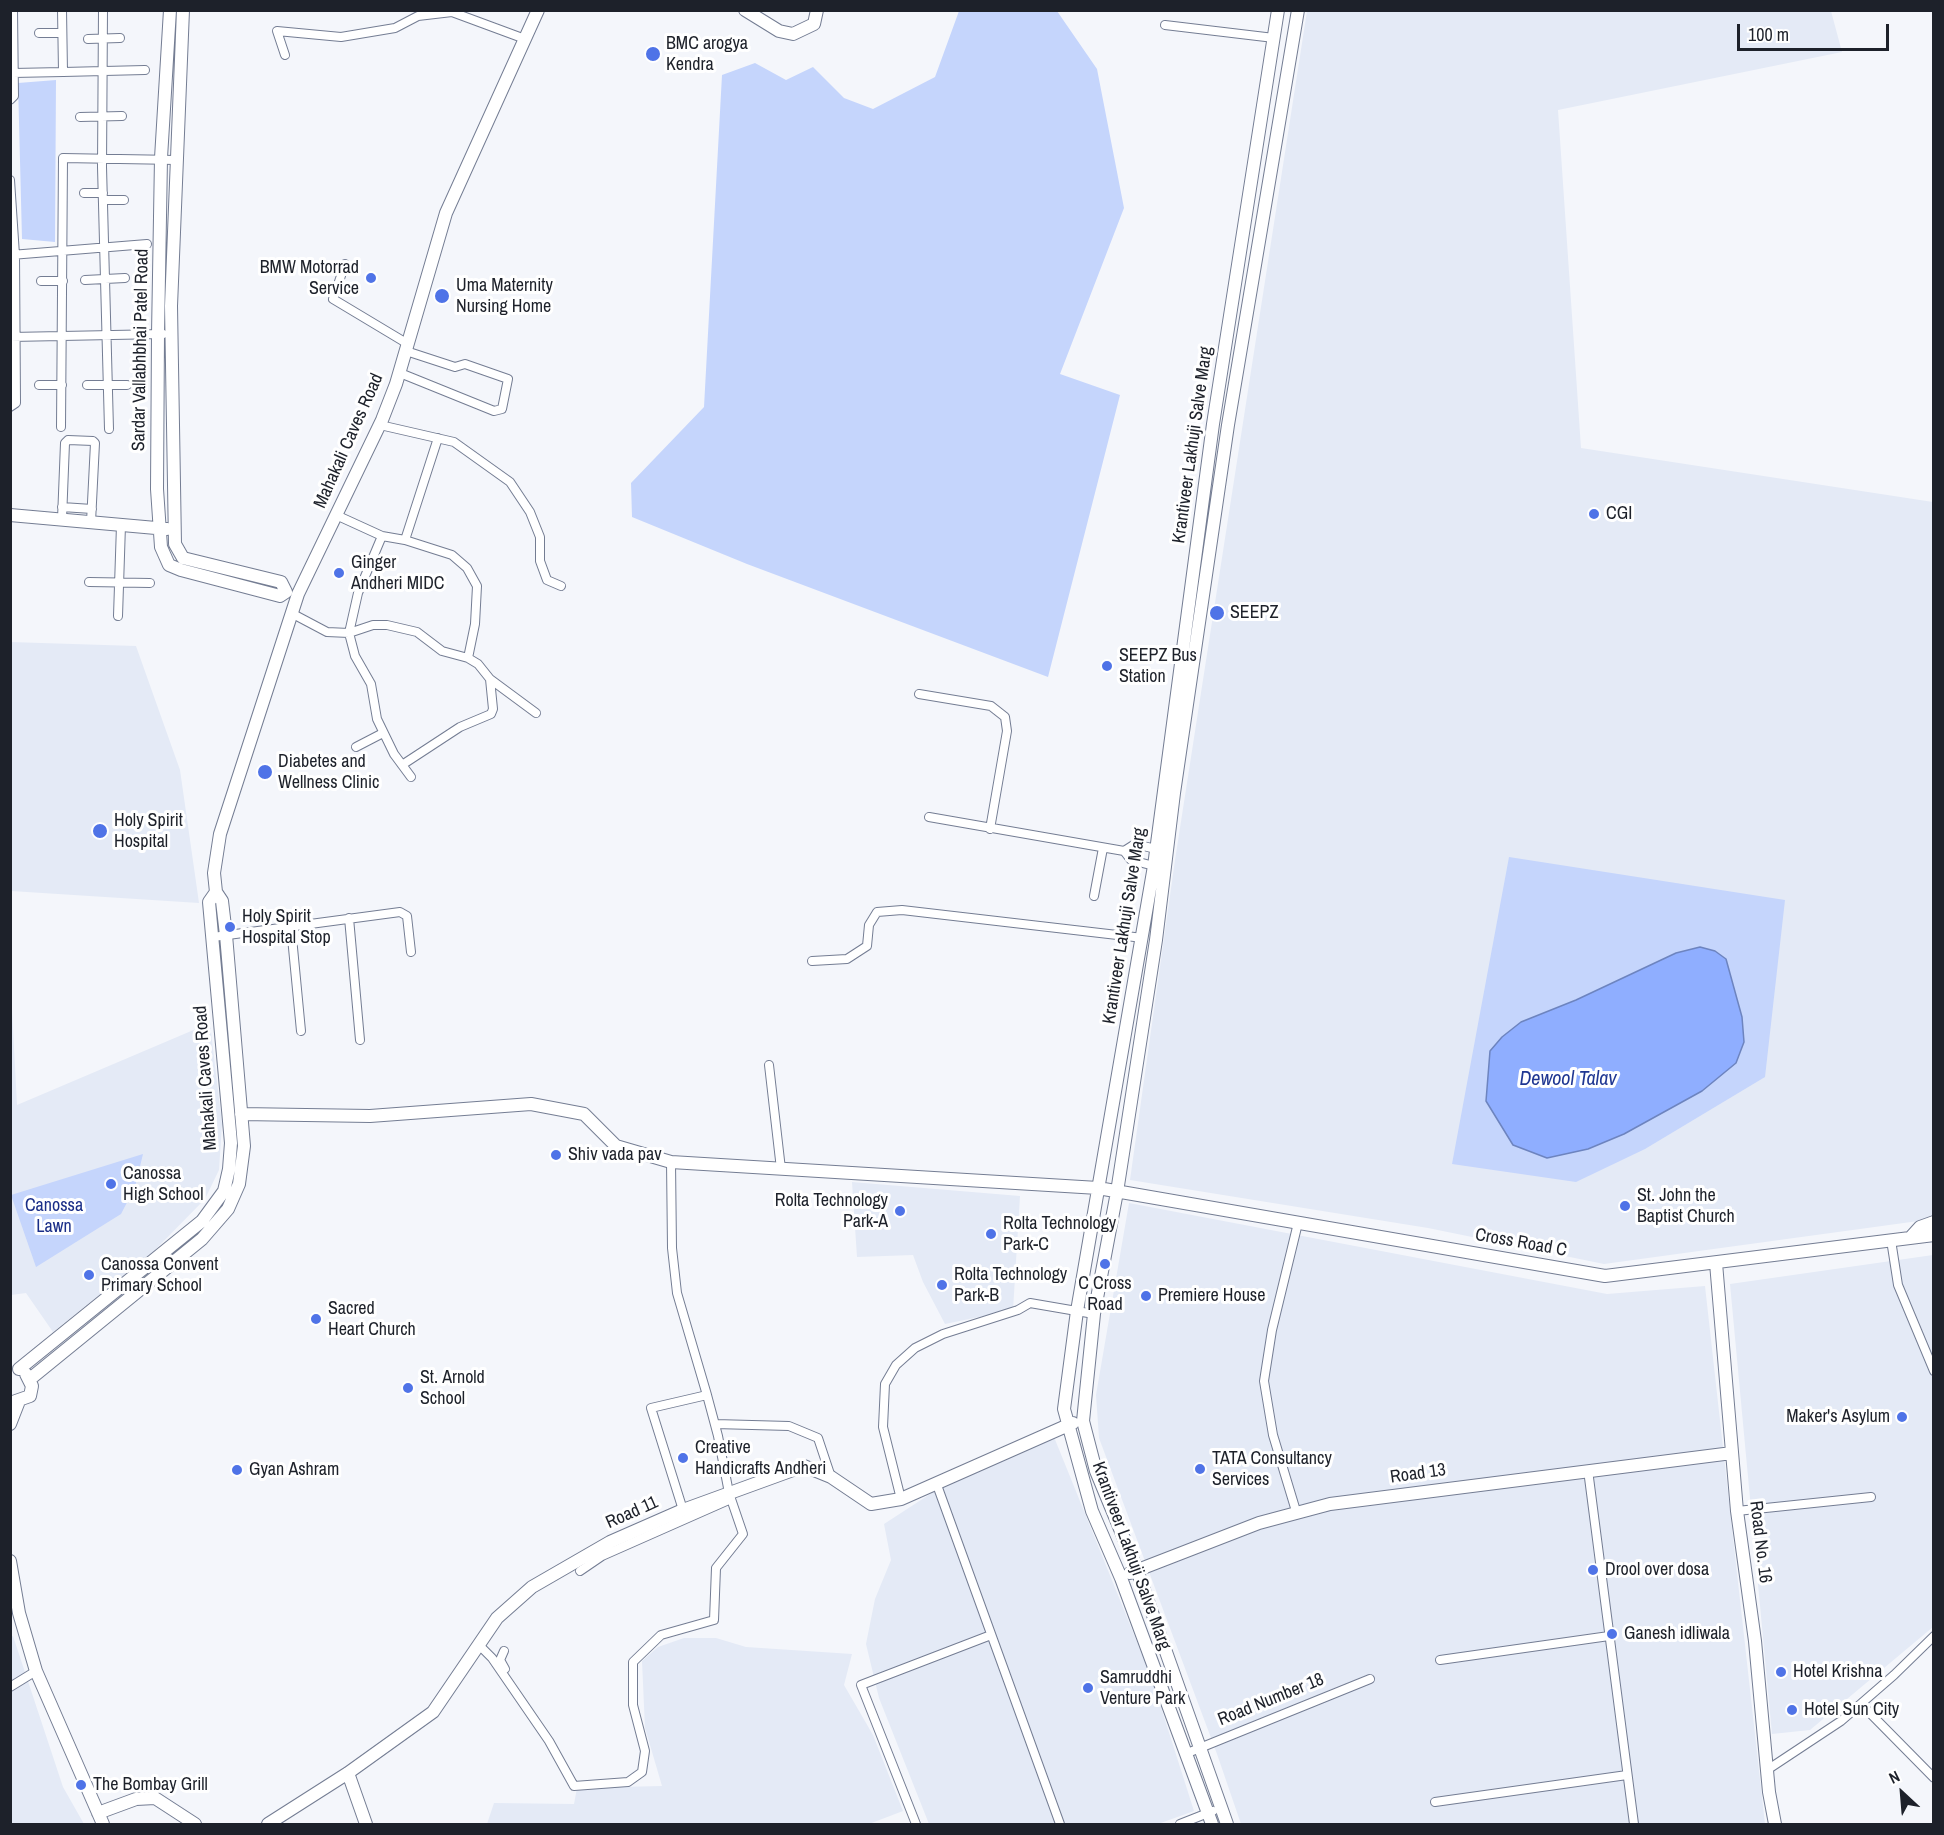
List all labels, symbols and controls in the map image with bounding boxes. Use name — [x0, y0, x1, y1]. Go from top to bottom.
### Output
scale bar — [1740, 12, 1892, 50]
text: 100 m — [1748, 22, 1789, 47]
place label: BMC arogya Kendra — [666, 33, 748, 76]
marker: BMC arogya Kendra — [644, 45, 662, 63]
street label: Sardar Vallabhbhai Patel Road — [128, 249, 154, 451]
place label: BMW Motorrad Service — [260, 257, 359, 300]
marker: BMW Motorrad Service — [364, 271, 378, 285]
place label: Uma Maternity Nursing Home — [456, 275, 553, 318]
marker: Uma Maternity Nursing Home — [433, 287, 451, 305]
street label: Krantiveer Lakhuji Salve Marg — [1168, 345, 1218, 545]
street label: Mahakali Caves Road — [310, 370, 388, 512]
place label: CGI — [1606, 503, 1632, 525]
marker: CGI — [1587, 507, 1601, 521]
place label: Ginger Andheri MIDC — [351, 552, 445, 594]
marker: Ginger Andheri MIDC — [332, 566, 346, 580]
place label: SEEPZ — [1230, 602, 1278, 624]
marker: SEEPZ — [1208, 604, 1226, 622]
place label: SEEPZ Bus Station — [1119, 645, 1197, 688]
marker: SEEPZ Bus Station — [1100, 659, 1114, 673]
place label: Diabetes and Wellness Clinic — [278, 751, 379, 794]
marker: Diabetes and Wellness Clinic — [256, 763, 274, 781]
place label: Holy Spirit Hospital — [114, 810, 183, 852]
marker: Holy Spirit Hospital — [91, 822, 109, 840]
street label: Krantiveer Lakhuji Salve Marg — [1099, 826, 1151, 1026]
place label: Holy Spirit Hospital Stop — [242, 906, 331, 948]
marker: Holy Spirit Hospital Stop — [223, 920, 237, 934]
street label: Mahakali Caves Road — [190, 1005, 222, 1151]
water label: Dewool Talav — [1519, 1068, 1617, 1092]
place label: Shiv vada pav — [568, 1144, 662, 1166]
marker: Shiv vada pav — [549, 1148, 563, 1162]
place label: Canossa High School — [123, 1163, 203, 1206]
marker: Canossa High School — [104, 1177, 118, 1191]
place label: St. John the Baptist Church — [1637, 1185, 1735, 1228]
place label: Rolta Technology Park-A — [775, 1190, 888, 1232]
park label: Canossa Lawn — [25, 1195, 83, 1238]
marker: St. John the Baptist Church — [1618, 1199, 1632, 1213]
marker: Rolta Technology Park-A — [893, 1204, 907, 1218]
place label: Rolta Technology Park-C — [1003, 1213, 1116, 1256]
street label: Cross Road C — [1473, 1224, 1569, 1262]
marker: Rolta Technology Park-C — [984, 1227, 998, 1241]
place label: Canossa Convent Primary School — [101, 1254, 218, 1296]
marker: C Cross Road — [1098, 1257, 1112, 1271]
place label: Rolta Technology Park-B — [954, 1264, 1067, 1306]
marker: Canossa Convent Primary School — [82, 1268, 96, 1282]
place label: C Cross Road — [1078, 1273, 1132, 1316]
marker: Rolta Technology Park-B — [935, 1278, 949, 1292]
place label: Premiere House — [1158, 1285, 1265, 1307]
marker: Premiere House — [1139, 1289, 1153, 1303]
place label: Sacred Heart Church — [328, 1298, 416, 1340]
marker: Sacred Heart Church — [309, 1312, 323, 1326]
place label: St. Arnold School — [420, 1367, 485, 1410]
marker: St. Arnold School — [401, 1381, 415, 1395]
place label: Maker's Asylum — [1786, 1406, 1890, 1428]
marker: Maker's Asylum — [1895, 1410, 1909, 1424]
place label: Creative Handicrafts Andheri — [695, 1437, 826, 1480]
place label: TATA Consultancy Services — [1212, 1448, 1332, 1490]
marker: Creative Handicrafts Andheri — [676, 1451, 690, 1465]
place label: Gyan Ashram — [249, 1459, 339, 1481]
street label: Krantiveer Lakhuji Salve Marg — [1087, 1459, 1175, 1653]
street label: Road 13 — [1389, 1459, 1447, 1489]
marker: TATA Consultancy Services — [1193, 1462, 1207, 1476]
marker: Gyan Ashram — [230, 1463, 244, 1477]
street label: Road 11 — [603, 1492, 661, 1534]
street label: Road No. 16 — [1744, 1500, 1776, 1584]
place label: Drool over dosa — [1605, 1559, 1709, 1581]
marker: Drool over dosa — [1586, 1563, 1600, 1577]
place label: Ganesh idliwala — [1624, 1623, 1730, 1645]
marker: Ganesh idliwala — [1605, 1627, 1619, 1641]
place label: Hotel Krishna — [1793, 1661, 1882, 1683]
marker: Hotel Krishna — [1774, 1665, 1788, 1679]
place label: Samruddhi Venture Park — [1100, 1667, 1185, 1710]
street label: Road Number 18 — [1215, 1669, 1327, 1731]
marker: Samruddhi Venture Park — [1081, 1681, 1095, 1695]
place label: Hotel Sun City — [1804, 1699, 1899, 1721]
marker: Hotel Sun City — [1785, 1703, 1799, 1717]
north arrow — [1872, 1763, 1932, 1823]
text: N — [1885, 1765, 1903, 1789]
place label: The Bombay Grill — [93, 1774, 208, 1796]
marker: The Bombay Grill — [74, 1778, 88, 1792]

